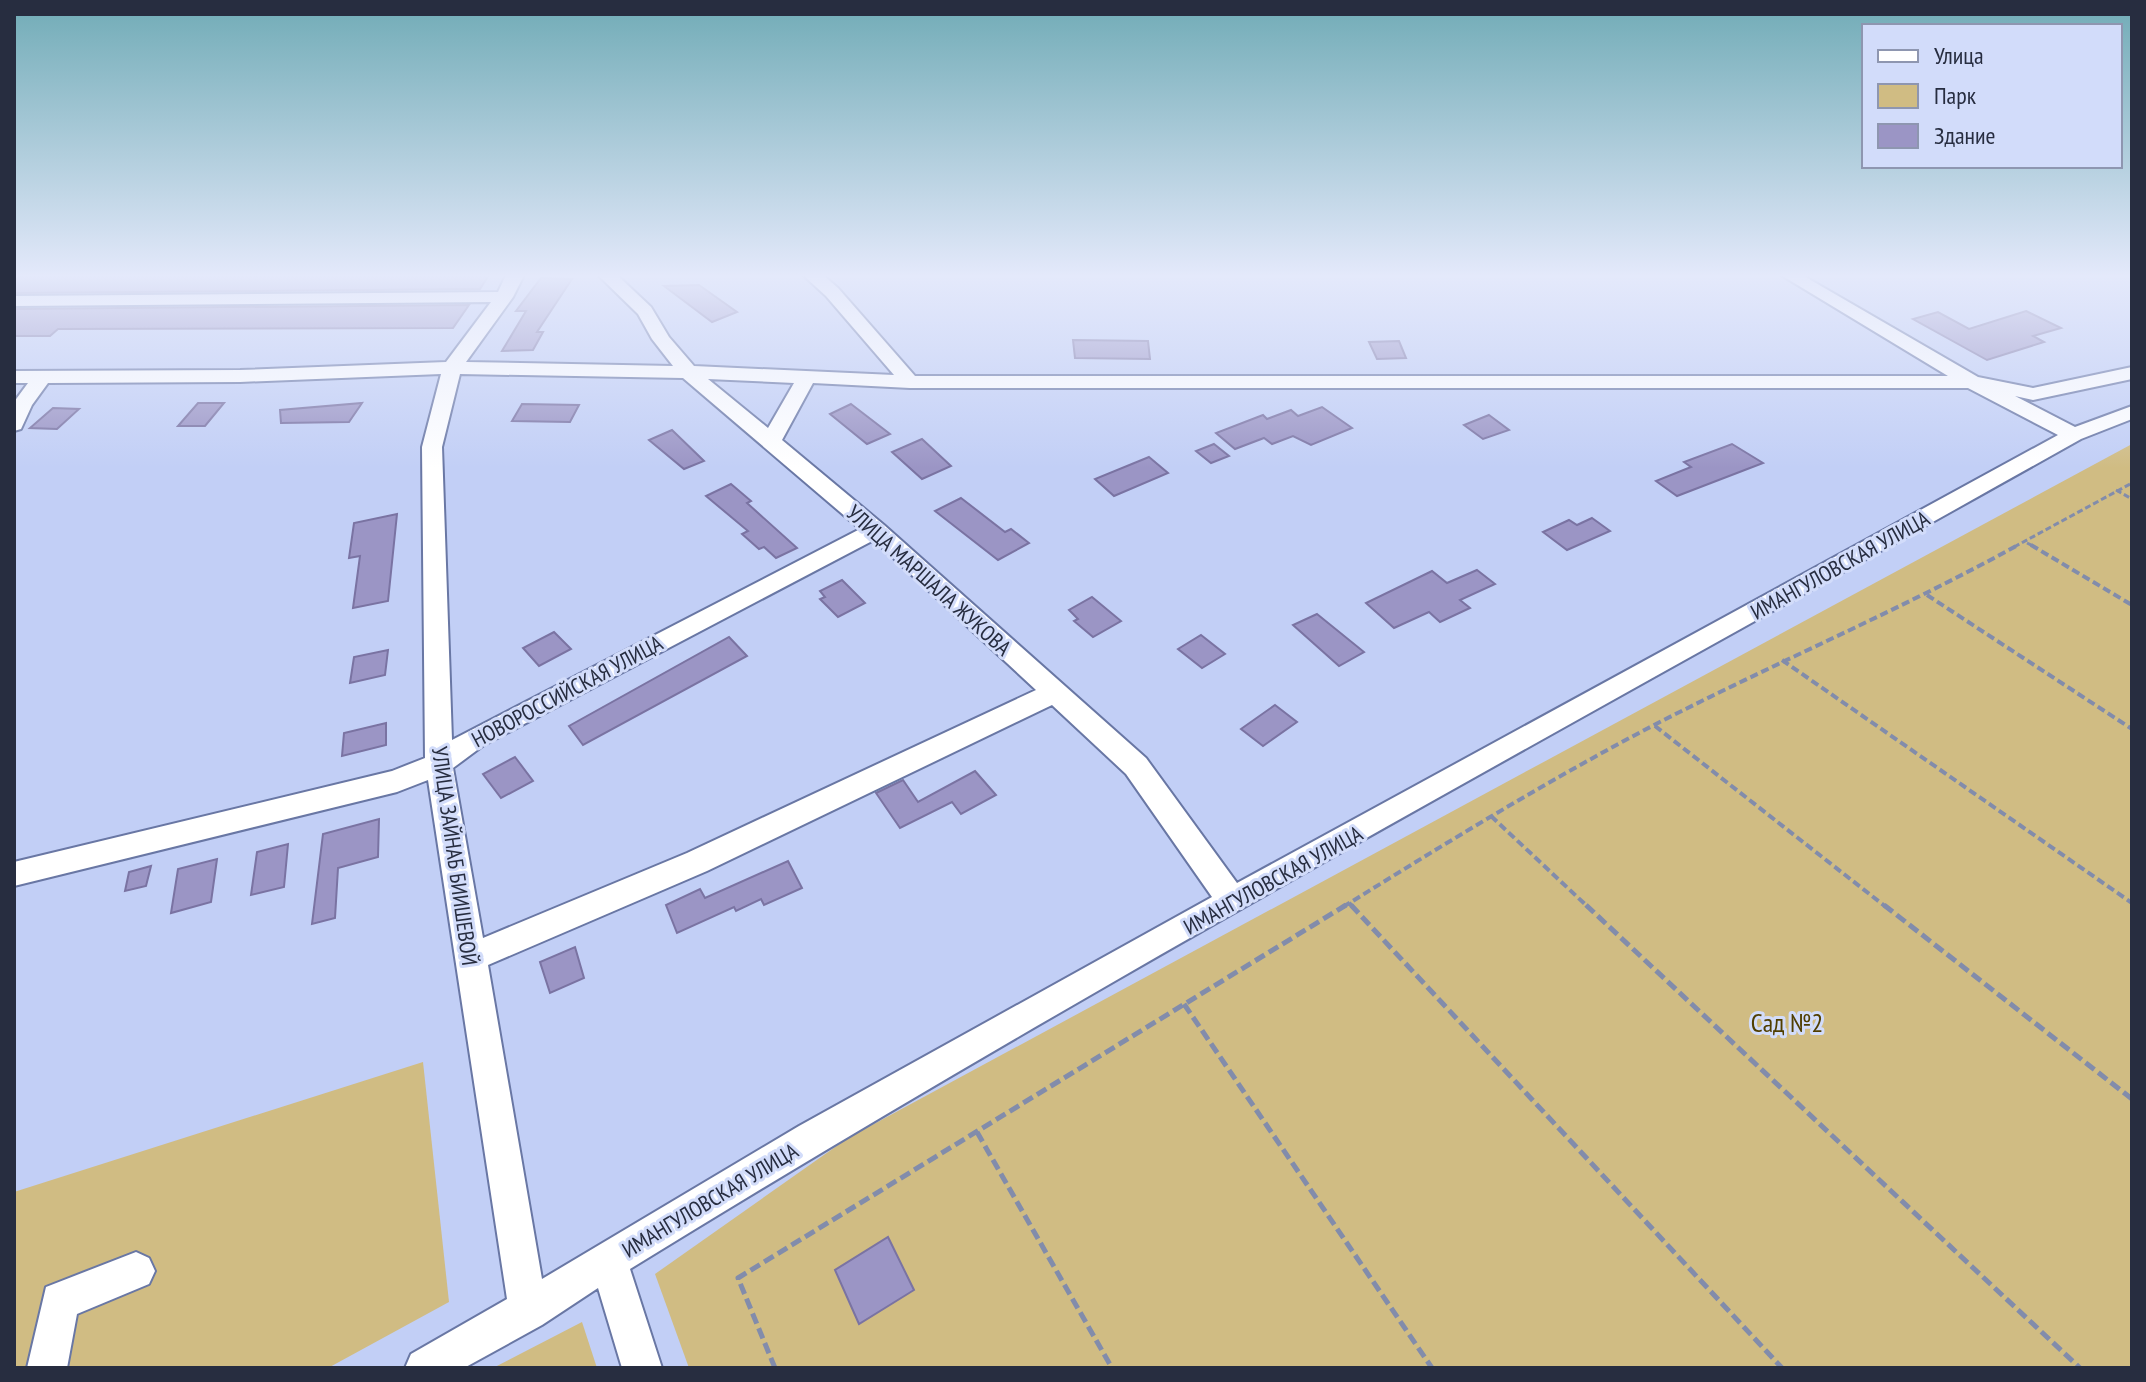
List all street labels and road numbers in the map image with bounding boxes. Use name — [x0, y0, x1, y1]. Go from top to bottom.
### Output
street label: УЛИЦА МАРШАЛА ЖУКОВА — [841, 499, 1018, 662]
street label: ИМАНГУЛОВСКАЯ УЛИЦА — [1746, 504, 1935, 626]
street label: НОВОРОССИЙСКАЯ УЛИЦА — [467, 628, 668, 753]
street label: УЛИЦА ЗАЙНАБ БИИШЕВОЙ — [426, 745, 484, 967]
street label: ИМАНГУЛОВСКАЯ УЛИЦА — [1179, 819, 1368, 941]
street label: ИМАНГУЛОВСКАЯ УЛИЦА — [617, 1136, 804, 1264]

